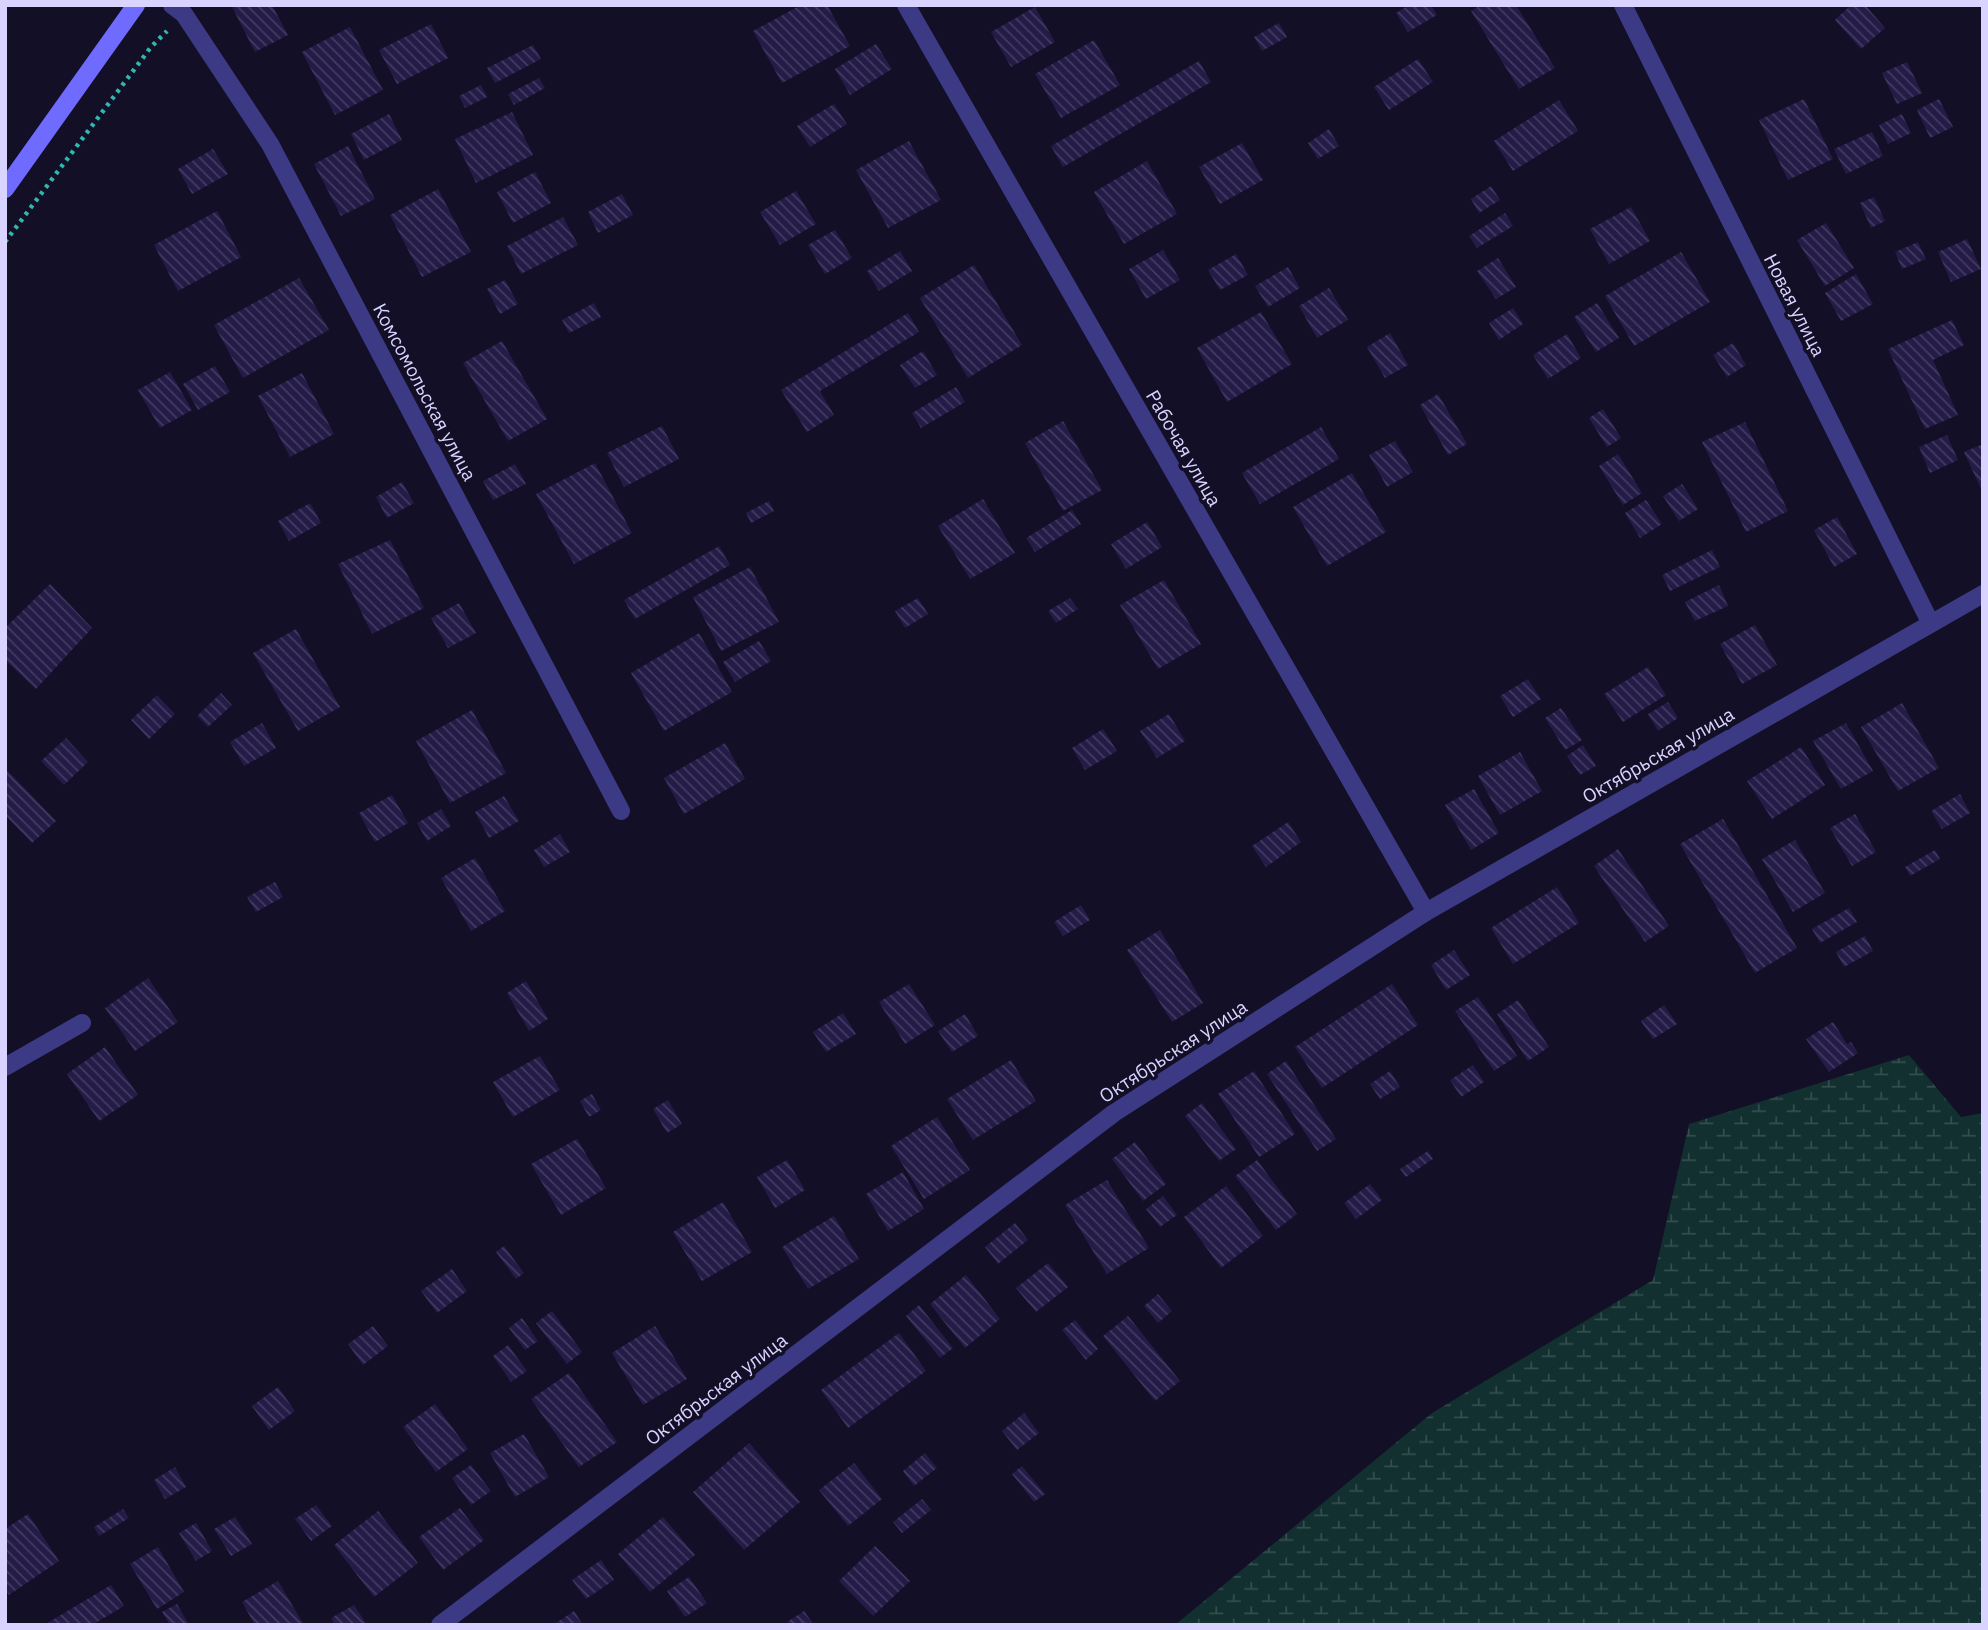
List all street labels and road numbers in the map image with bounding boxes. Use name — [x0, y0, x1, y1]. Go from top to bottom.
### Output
street label: Новая улица — [1759, 250, 1831, 360]
street label: Комсомольская улица — [368, 299, 482, 485]
street label: Рабочая улица — [1141, 385, 1227, 511]
street label: Октябрьская улица — [1578, 702, 1738, 808]
street label: Октябрьская улица — [1094, 994, 1252, 1108]
street label: Октябрьская улица — [640, 1328, 792, 1450]

